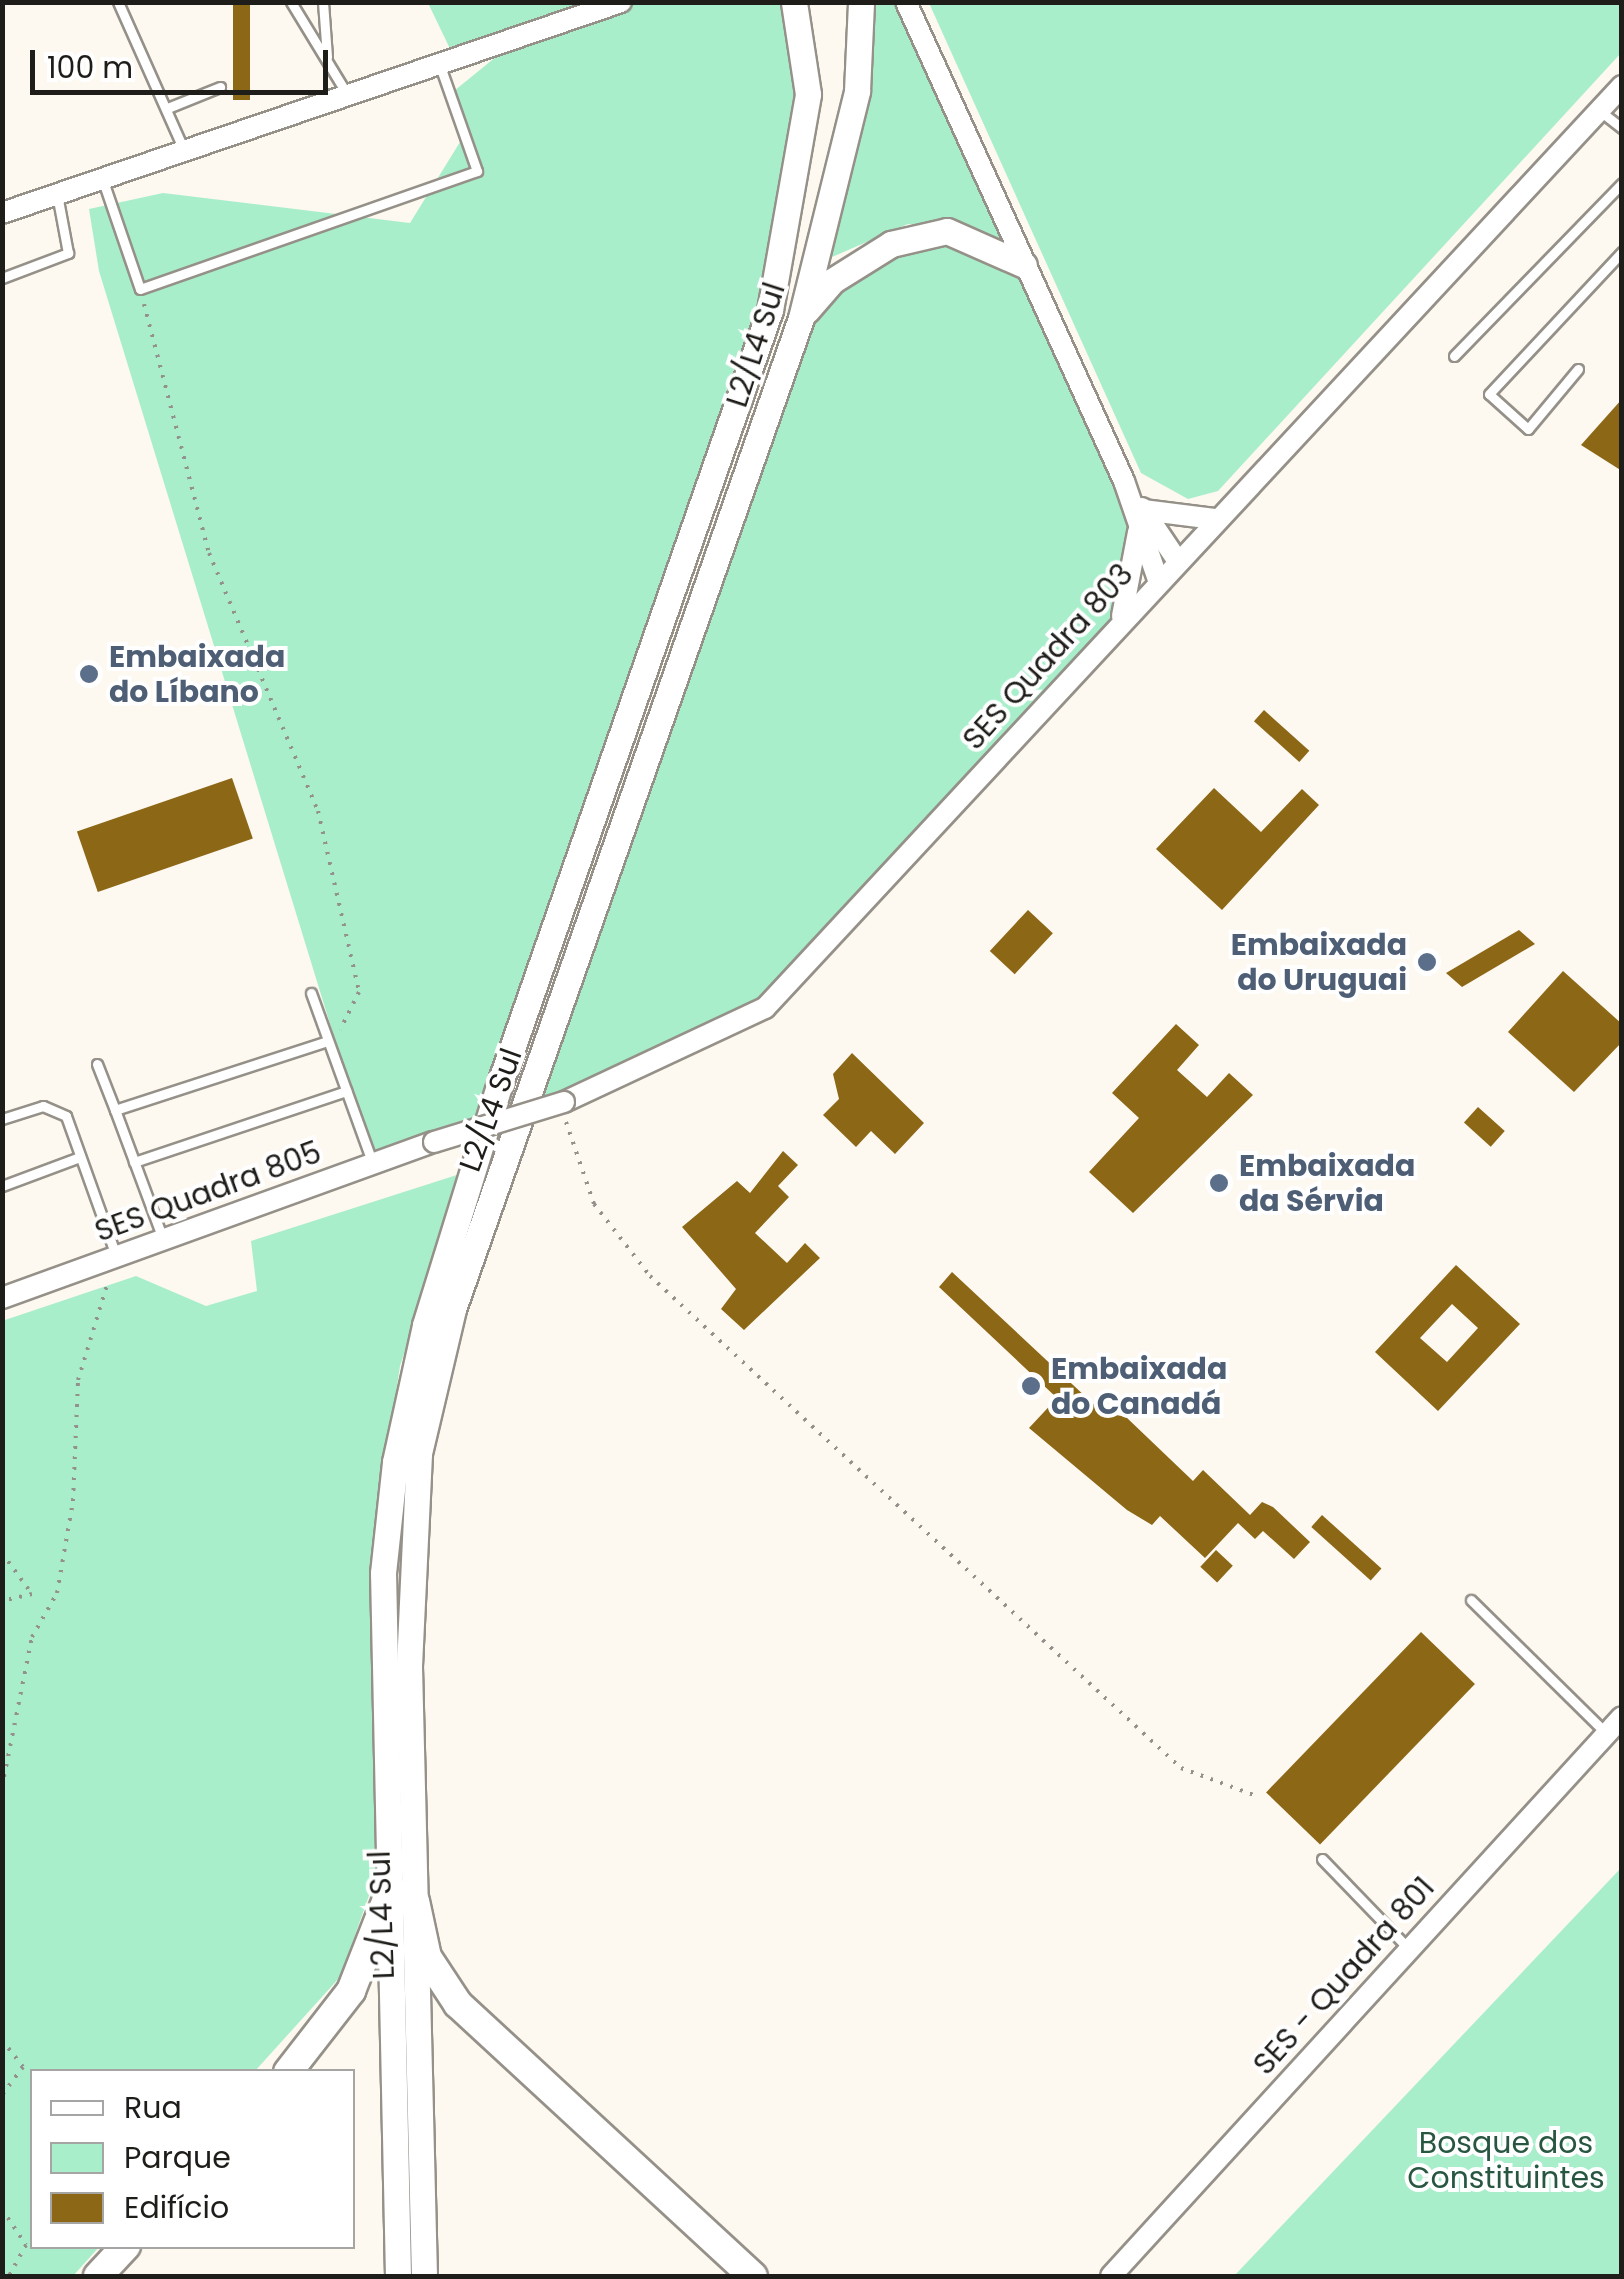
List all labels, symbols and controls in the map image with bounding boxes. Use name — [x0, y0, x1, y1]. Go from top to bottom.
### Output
scale bar — [35, 30, 332, 92]
text: 100 m — [47, 46, 133, 89]
street label: L2/L4 Sul — [719, 278, 793, 412]
street label: SES Quadra 803 — [955, 557, 1141, 757]
place label: Embaixada do Líbano — [109, 639, 285, 710]
marker: Embaixada do Líbano — [78, 663, 100, 685]
place label: Embaixada do Uruguai — [1231, 927, 1407, 998]
marker: Embaixada do Uruguai — [1416, 951, 1438, 973]
street label: L2/L4 Sul — [452, 1043, 530, 1177]
street label: SES Quadra 805 — [90, 1134, 326, 1250]
place label: Embaixada da Sérvia — [1239, 1148, 1415, 1218]
marker: Embaixada da Sérvia — [1208, 1172, 1230, 1194]
place label: Embaixada do Canadá — [1051, 1351, 1227, 1422]
marker: Embaixada do Canadá — [1020, 1375, 1042, 1397]
street label: L2/L4 Sul — [362, 1850, 402, 1980]
street label: SES - Quadra 801 — [1246, 1870, 1442, 2082]
legend — [30, 2069, 355, 2249]
text: Rua — [124, 2086, 182, 2129]
park label: Bosque dos Constituintes — [1407, 2125, 1605, 2196]
text: Parque — [124, 2136, 231, 2179]
text: Edifício — [124, 2186, 229, 2229]

